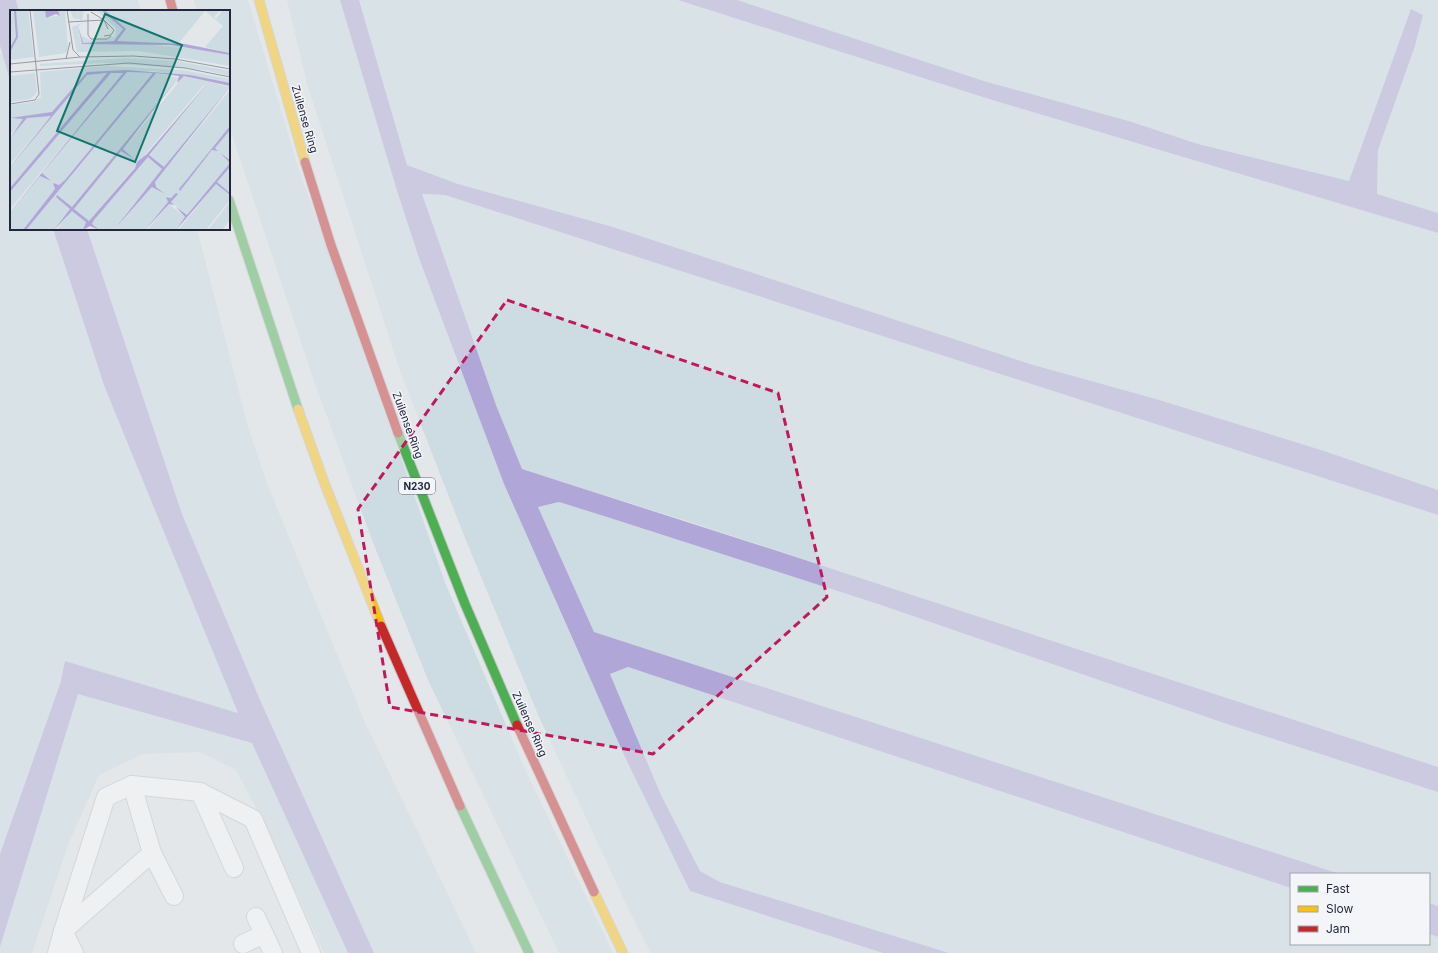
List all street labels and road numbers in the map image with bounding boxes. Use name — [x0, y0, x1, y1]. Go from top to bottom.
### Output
street label: Zuilense Ring — [289, 83, 321, 155]
street label: Zuilense Ring — [389, 390, 427, 460]
road number: N230 — [399, 478, 435, 494]
street label: Zuilense Ring — [509, 689, 551, 759]

